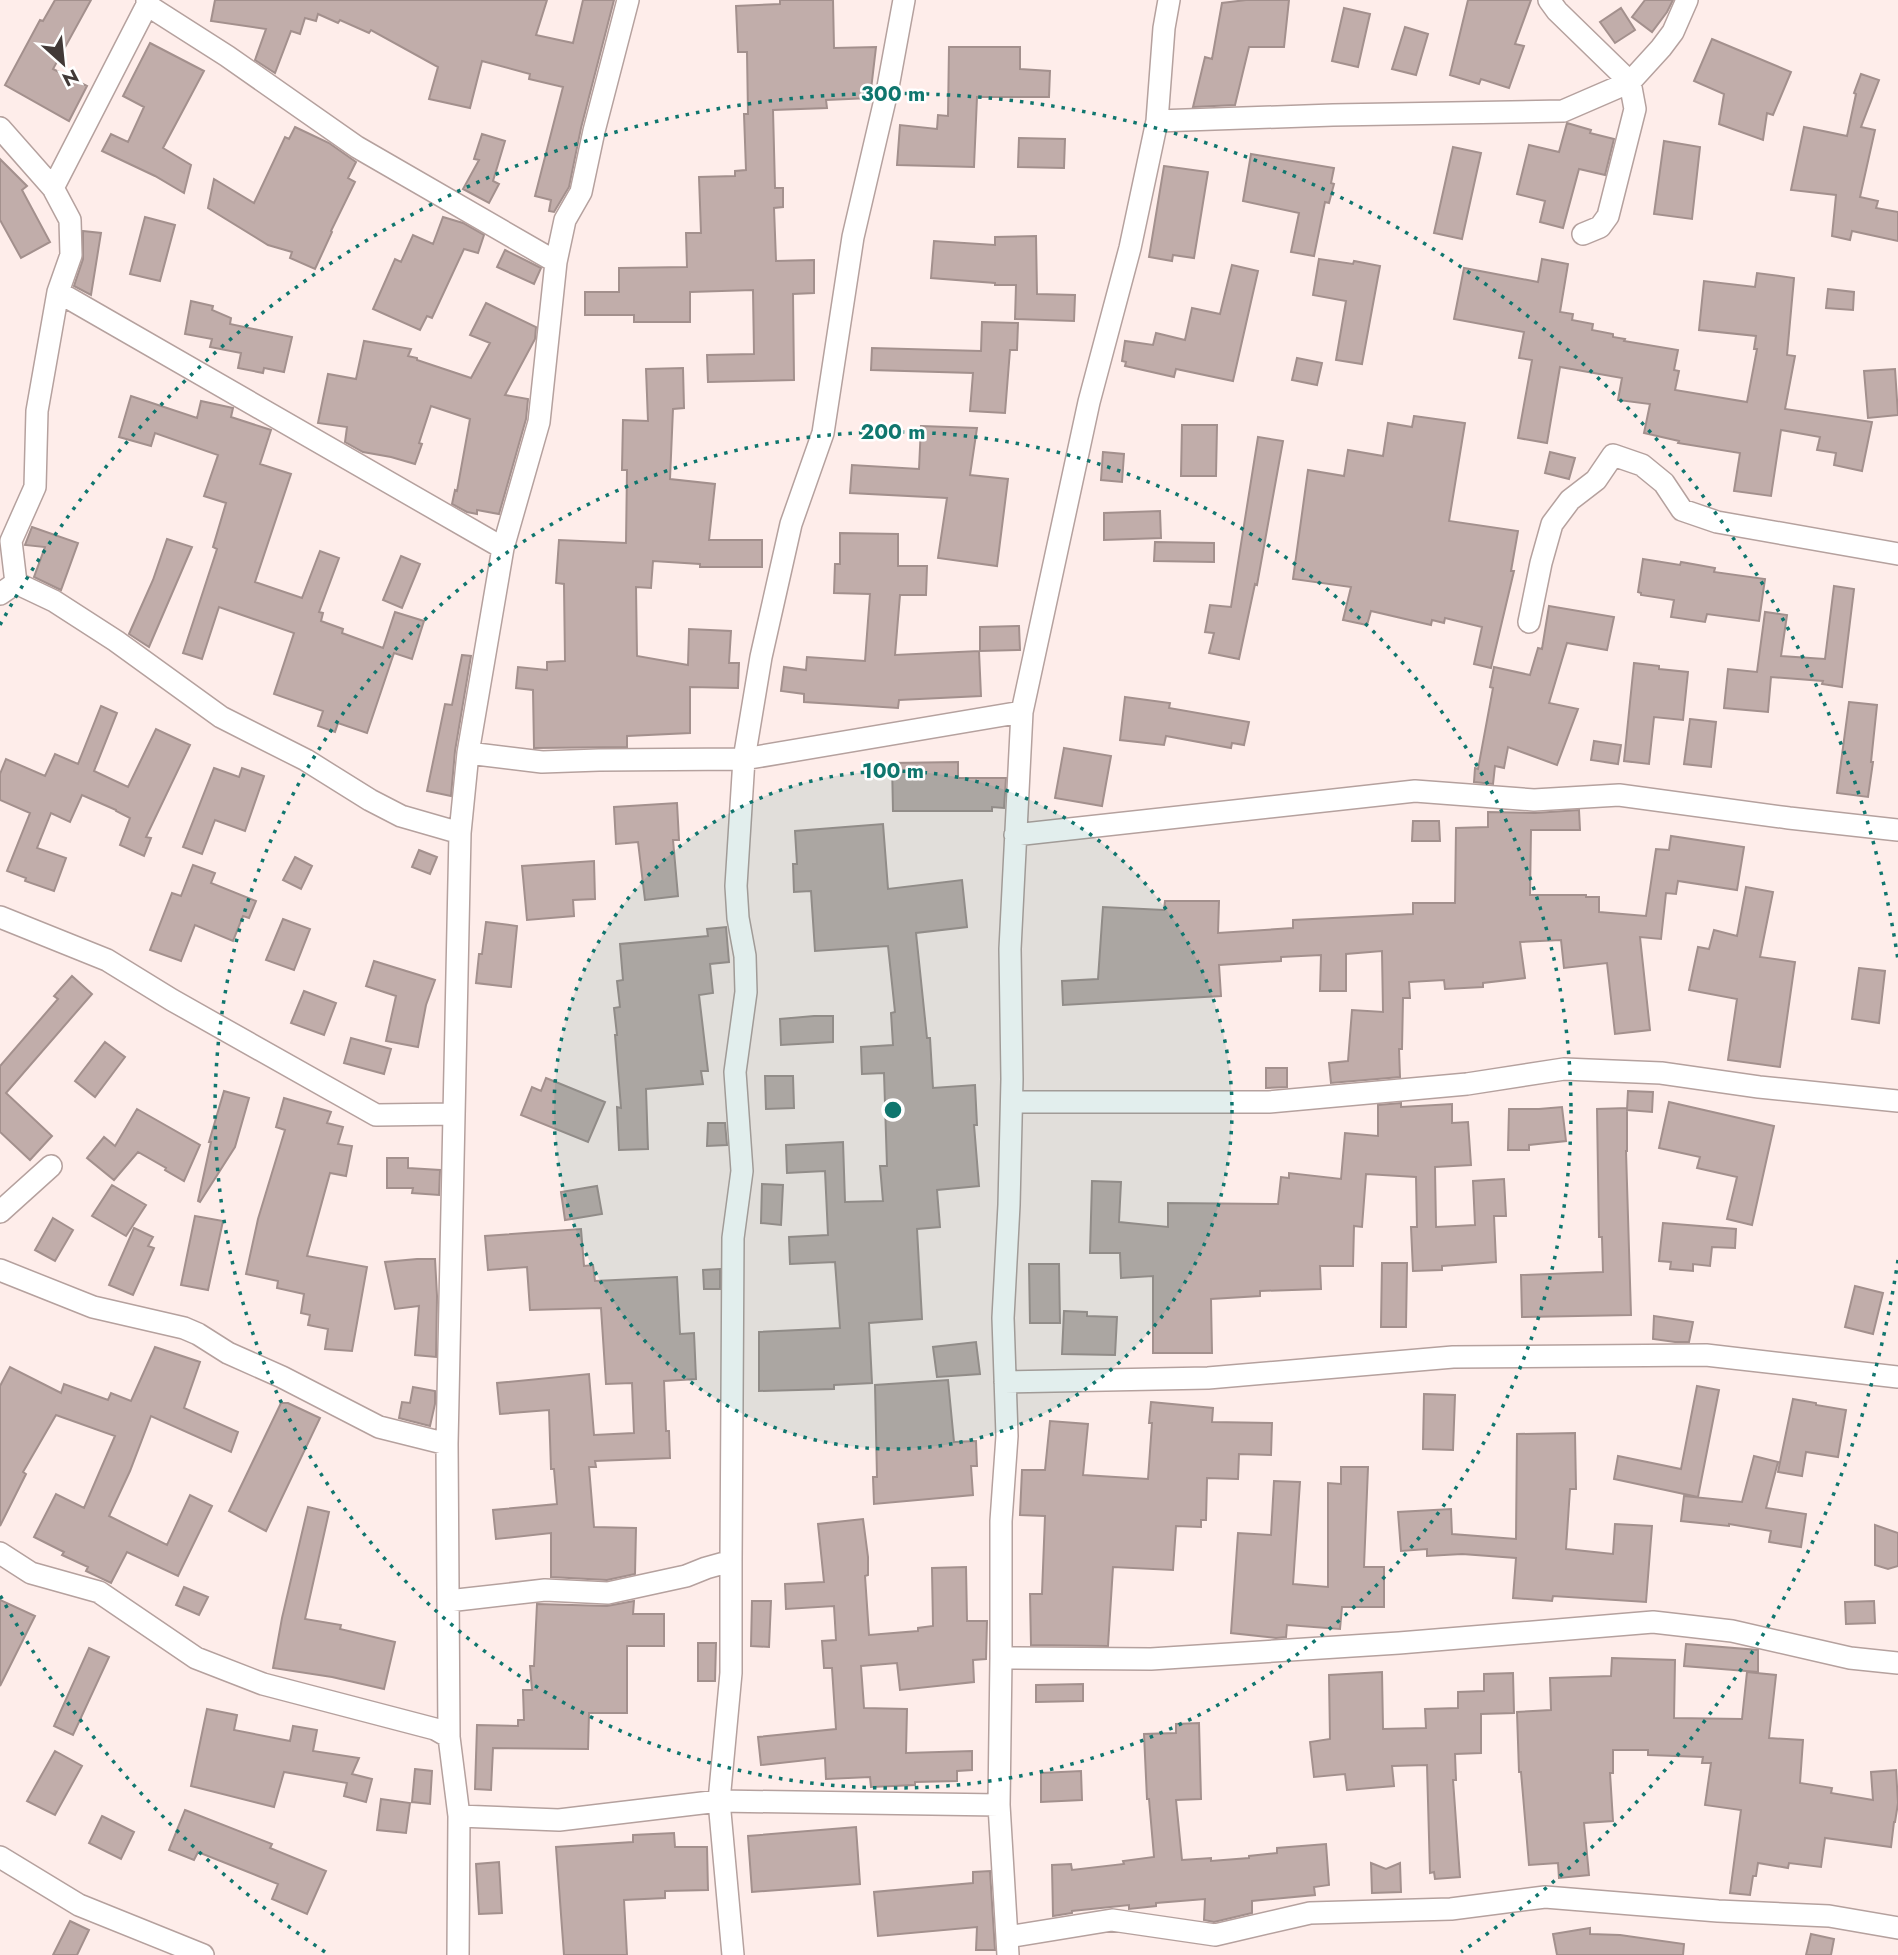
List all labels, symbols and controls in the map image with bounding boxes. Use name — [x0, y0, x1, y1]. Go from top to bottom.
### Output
north arrow — [28, 28, 98, 98]
text: N — [58, 62, 83, 93]
text: 300 m — [861, 79, 925, 109]
text: 200 m — [860, 417, 926, 447]
text: 100 m — [862, 756, 924, 786]
centre of rings — [881, 1098, 905, 1122]

